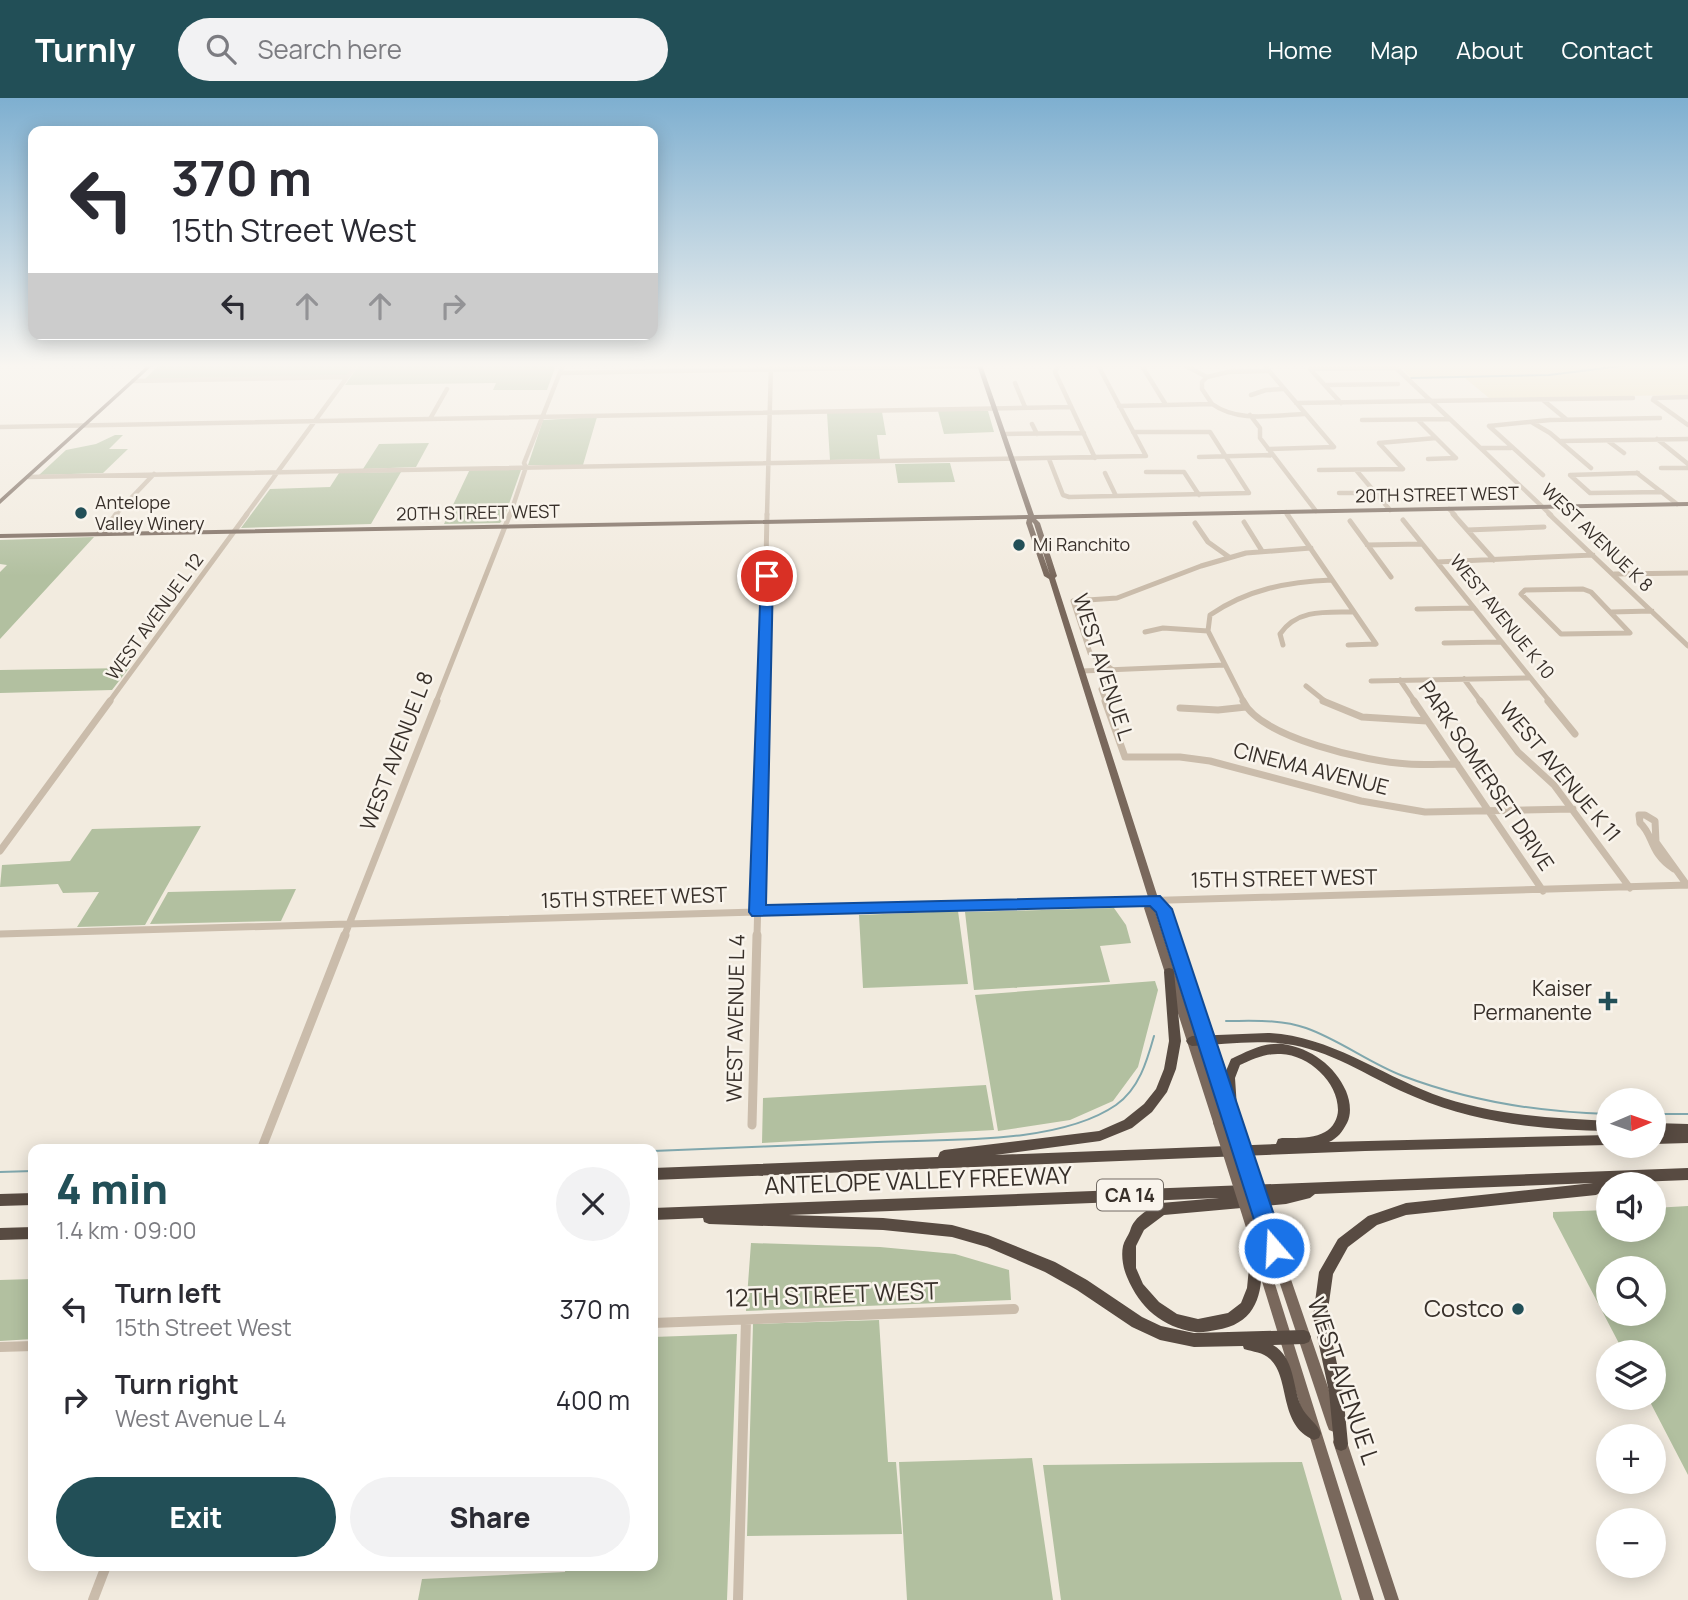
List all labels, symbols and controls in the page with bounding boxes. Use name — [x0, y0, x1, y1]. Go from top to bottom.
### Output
search box — [178, 18, 668, 81]
text: Turnly — [35, 27, 136, 72]
icon: search — [202, 30, 240, 68]
text: Search here — [258, 31, 402, 67]
text: Home — [1267, 33, 1332, 66]
text: Map — [1370, 33, 1418, 66]
text: About — [1456, 33, 1524, 66]
text: Contact — [1562, 33, 1653, 66]
text: 370 m — [171, 144, 312, 211]
icon: left — [56, 154, 147, 245]
text: 15th Street West — [171, 208, 417, 252]
icon: left — [215, 287, 253, 325]
icon: ahead — [288, 287, 326, 325]
icon: ahead — [361, 287, 399, 325]
icon: right — [434, 287, 472, 325]
street label: WEST AVENUE K 8 — [1537, 478, 1659, 597]
street label: 20TH STREET WEST — [1355, 481, 1519, 507]
place label: Antelope Valley Winery — [95, 490, 205, 535]
street label: 20TH STREET WEST — [396, 499, 560, 525]
marker: Antelope Valley Winery — [73, 505, 89, 521]
place label: Mi Ranchito — [1033, 532, 1130, 556]
marker: Mi Ranchito — [1011, 537, 1027, 553]
pin — [737, 546, 797, 606]
street label: WEST AVENUE L 12 — [100, 548, 208, 684]
street label: WEST AVENUE K 10 — [1445, 549, 1560, 684]
icon: arrive — [748, 557, 786, 595]
street label: WEST AVENUE L — [1067, 590, 1141, 744]
street label: WEST AVENUE L 8 — [353, 667, 439, 834]
street label: PARK SOMERSET DRIVE — [1413, 675, 1561, 876]
street label: WEST AVENUE K 11 — [1494, 696, 1628, 847]
street label: CINEMA AVENUE — [1231, 735, 1392, 801]
street label: 15TH STREET WEST — [1190, 862, 1378, 894]
street label: 15TH STREET WEST — [540, 880, 728, 914]
street label: WEST AVENUE L 4 — [720, 934, 750, 1102]
place label: Kaiser Permanente — [1473, 974, 1592, 1026]
marker: Kaiser Permanente — [1598, 991, 1618, 1011]
north arrow — [1596, 1088, 1666, 1158]
map controls — [1596, 1088, 1666, 1578]
street label: ANTELOPE VALLEY FREEWAY — [764, 1158, 1073, 1201]
text: 4 min — [56, 1159, 168, 1217]
button: close — [556, 1167, 630, 1241]
button: sound — [1596, 1172, 1666, 1242]
road number: CA 14 — [1097, 1180, 1163, 1210]
position arrow — [1237, 1211, 1311, 1285]
text: 1.4 km · 09:00 — [56, 1214, 197, 1246]
button: search — [1596, 1256, 1666, 1326]
street label: 12TH STREET WEST — [725, 1273, 940, 1314]
text: Turn left — [115, 1275, 222, 1311]
icon: left — [56, 1290, 94, 1328]
text: 370 m — [559, 1291, 630, 1327]
place label: Costco — [1424, 1291, 1504, 1324]
street label: WEST AVENUE L — [1300, 1293, 1388, 1468]
marker: Costco — [1510, 1301, 1526, 1317]
text: 15th Street West — [115, 1311, 292, 1343]
button: layers — [1596, 1340, 1666, 1410]
text: Turn right — [115, 1366, 239, 1402]
icon: right — [56, 1381, 94, 1419]
text: 400 m — [556, 1382, 630, 1418]
text: West Avenue L 4 — [115, 1402, 287, 1434]
button: + — [1596, 1424, 1666, 1494]
button: Exit — [56, 1477, 336, 1557]
button: Share — [350, 1477, 630, 1557]
button: − — [1596, 1508, 1666, 1578]

